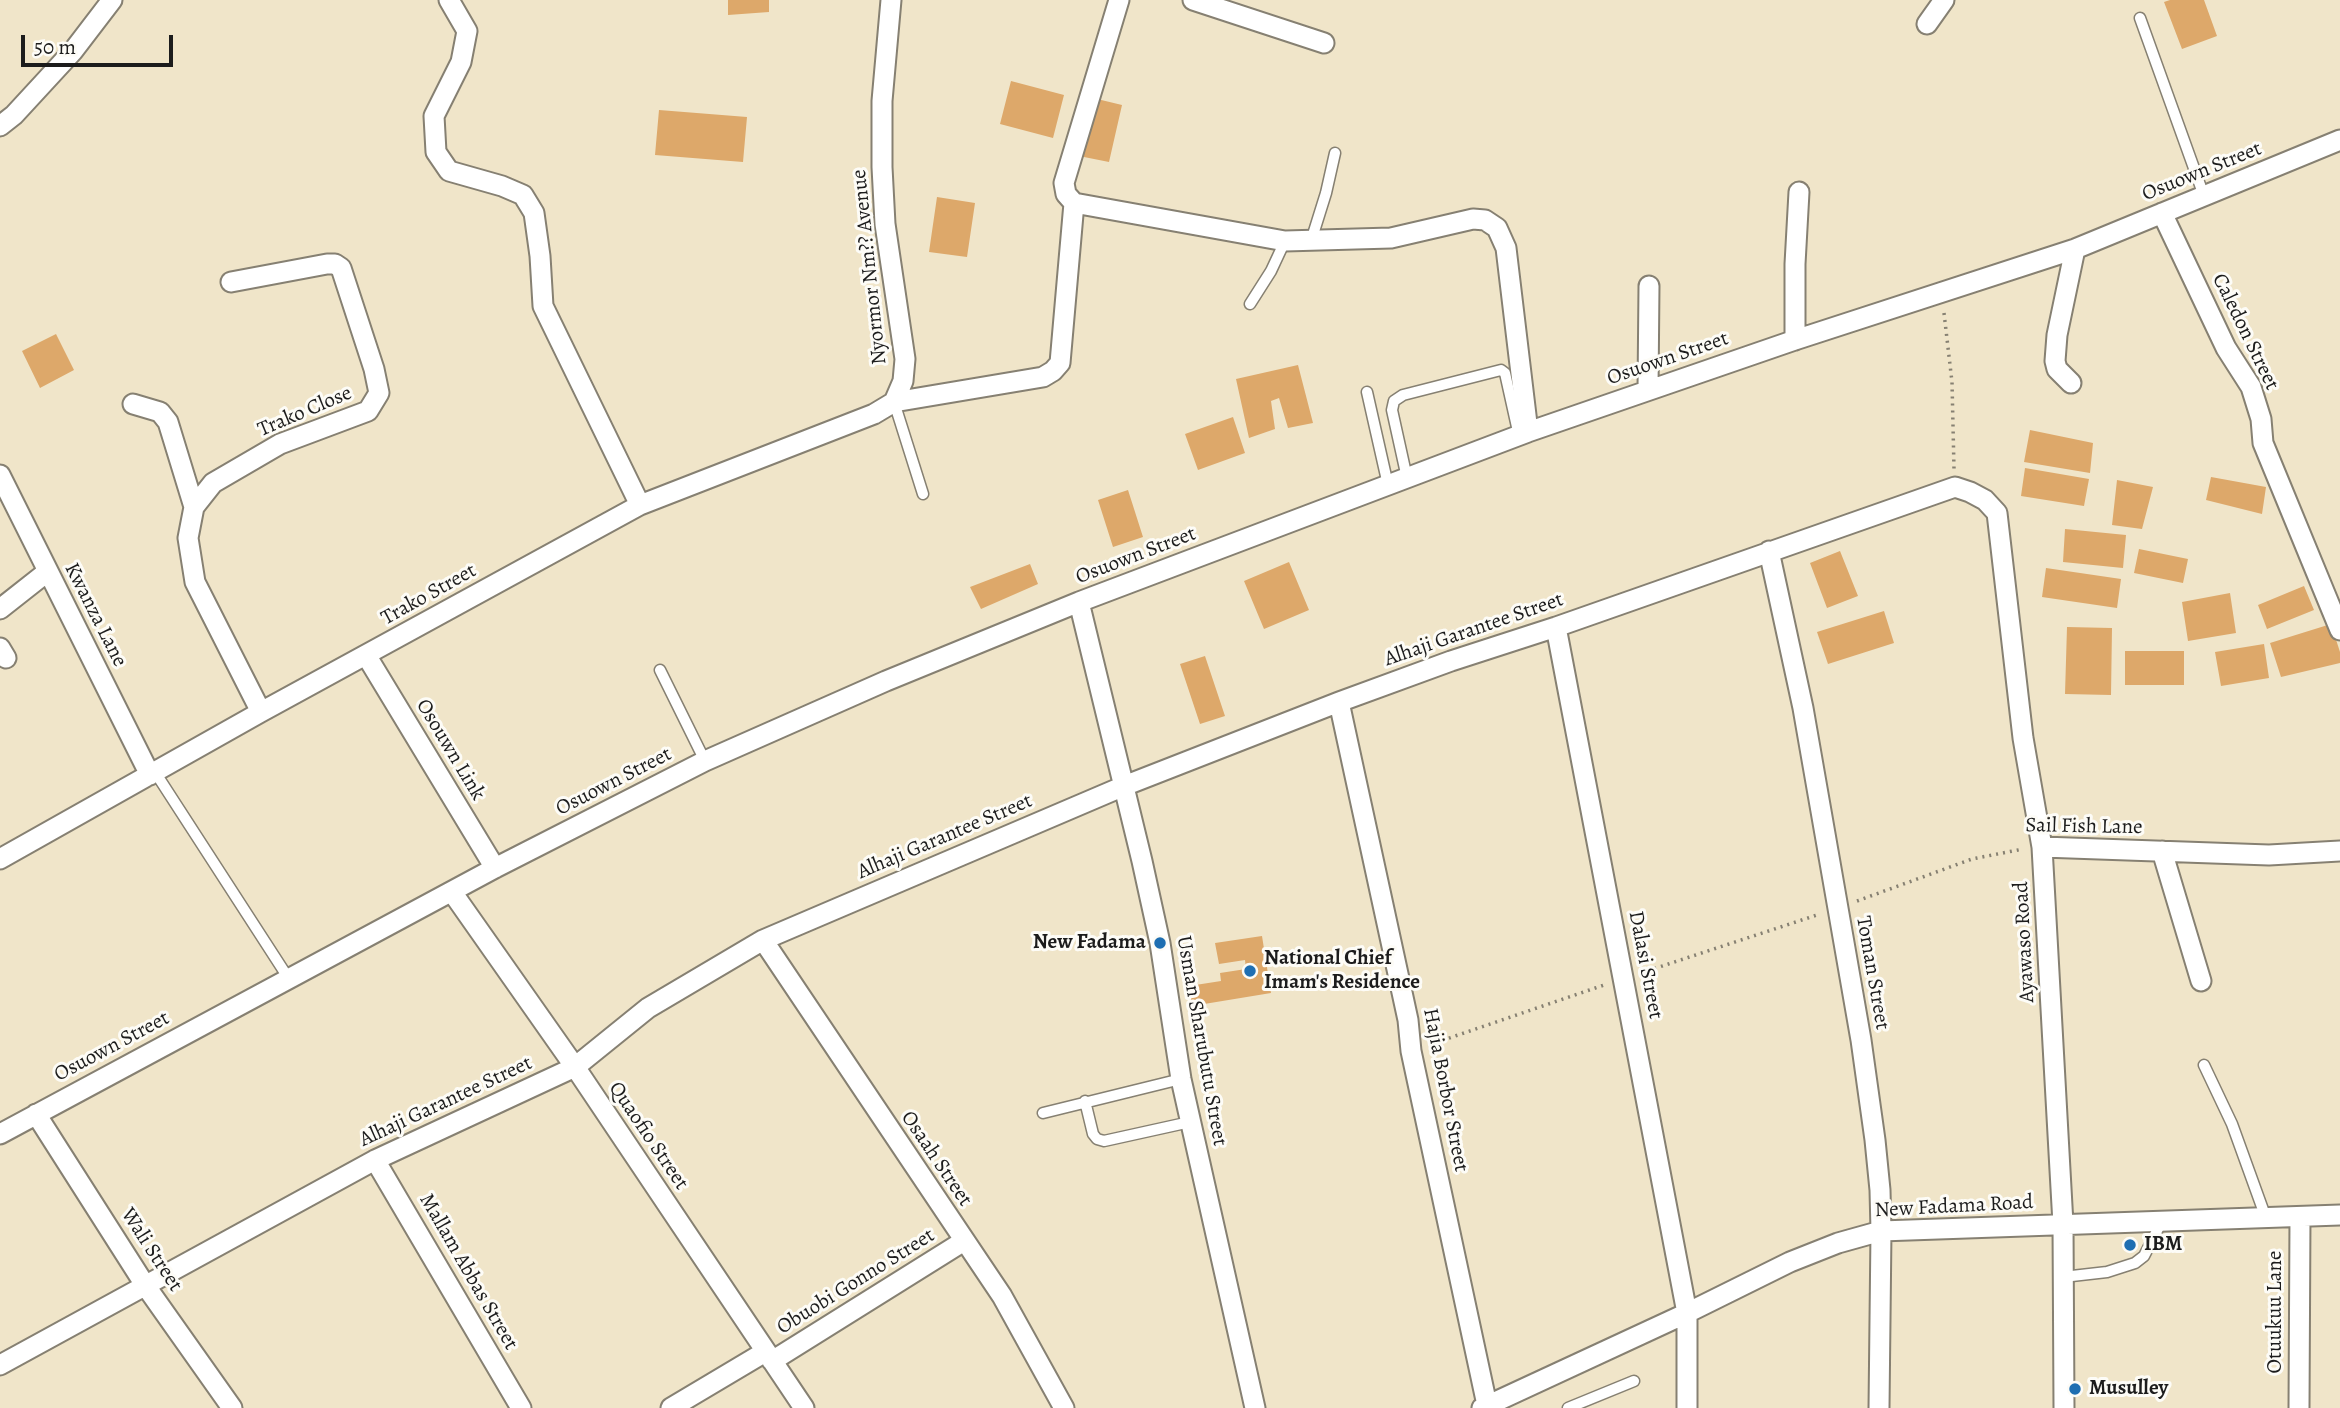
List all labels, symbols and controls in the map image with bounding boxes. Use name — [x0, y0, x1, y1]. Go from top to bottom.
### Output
scale bar — [24, 21, 177, 65]
text: 50 m — [34, 33, 76, 61]
street label: Osuown Street — [2139, 137, 2265, 207]
street label: Nyormor Nm?? Avenue — [847, 168, 893, 366]
street label: Caledon Street — [2206, 270, 2284, 394]
street label: Osuown Street — [1604, 326, 1732, 392]
street label: Trako Close — [254, 381, 356, 443]
street label: Osuown Street — [1072, 522, 1200, 590]
street label: Kwanza Lane — [58, 559, 132, 671]
street label: Trako Street — [377, 559, 481, 631]
street label: Alhaji Garantee Street — [1381, 588, 1567, 672]
street label: Osouwn Link — [410, 695, 490, 805]
street label: Osuown Street — [552, 742, 676, 822]
street label: Alhaji Garantee Street — [854, 789, 1036, 885]
street label: Sail Fish Lane — [2025, 813, 2143, 841]
street label: Ayawaso Road — [2009, 881, 2041, 1003]
street label: Dalasi Street — [1622, 909, 1668, 1021]
street label: Toman Street — [1850, 914, 1894, 1032]
place label: New Fadama — [1033, 930, 1146, 956]
street label: Usman Sharubutu Street — [1170, 934, 1232, 1148]
marker: New Fadama — [1152, 935, 1168, 951]
place label: National Chief Imam's Residence — [1264, 946, 1420, 996]
marker: National Chief Imam's Residence — [1242, 963, 1258, 979]
street label: Osuown Street — [50, 1006, 174, 1088]
street label: Hajia Borbor Street — [1417, 1006, 1473, 1174]
street label: Alhaji Garantee Street — [356, 1051, 536, 1153]
street label: Quaofio Street — [603, 1077, 693, 1195]
street label: Osaah Street — [895, 1107, 977, 1211]
street label: Mallam Abbas Street — [413, 1189, 523, 1355]
street label: New Fadama Road — [1874, 1190, 2034, 1224]
street label: Wali Street — [115, 1204, 187, 1296]
street label: Obuobi Gonno Street — [773, 1223, 939, 1341]
place label: IBM — [2144, 1232, 2182, 1258]
marker: IBM — [2122, 1237, 2138, 1253]
street label: Otuukuu Lane — [2263, 1251, 2289, 1373]
place label: Musulley — [2089, 1376, 2168, 1402]
marker: Musulley — [2067, 1381, 2083, 1397]

